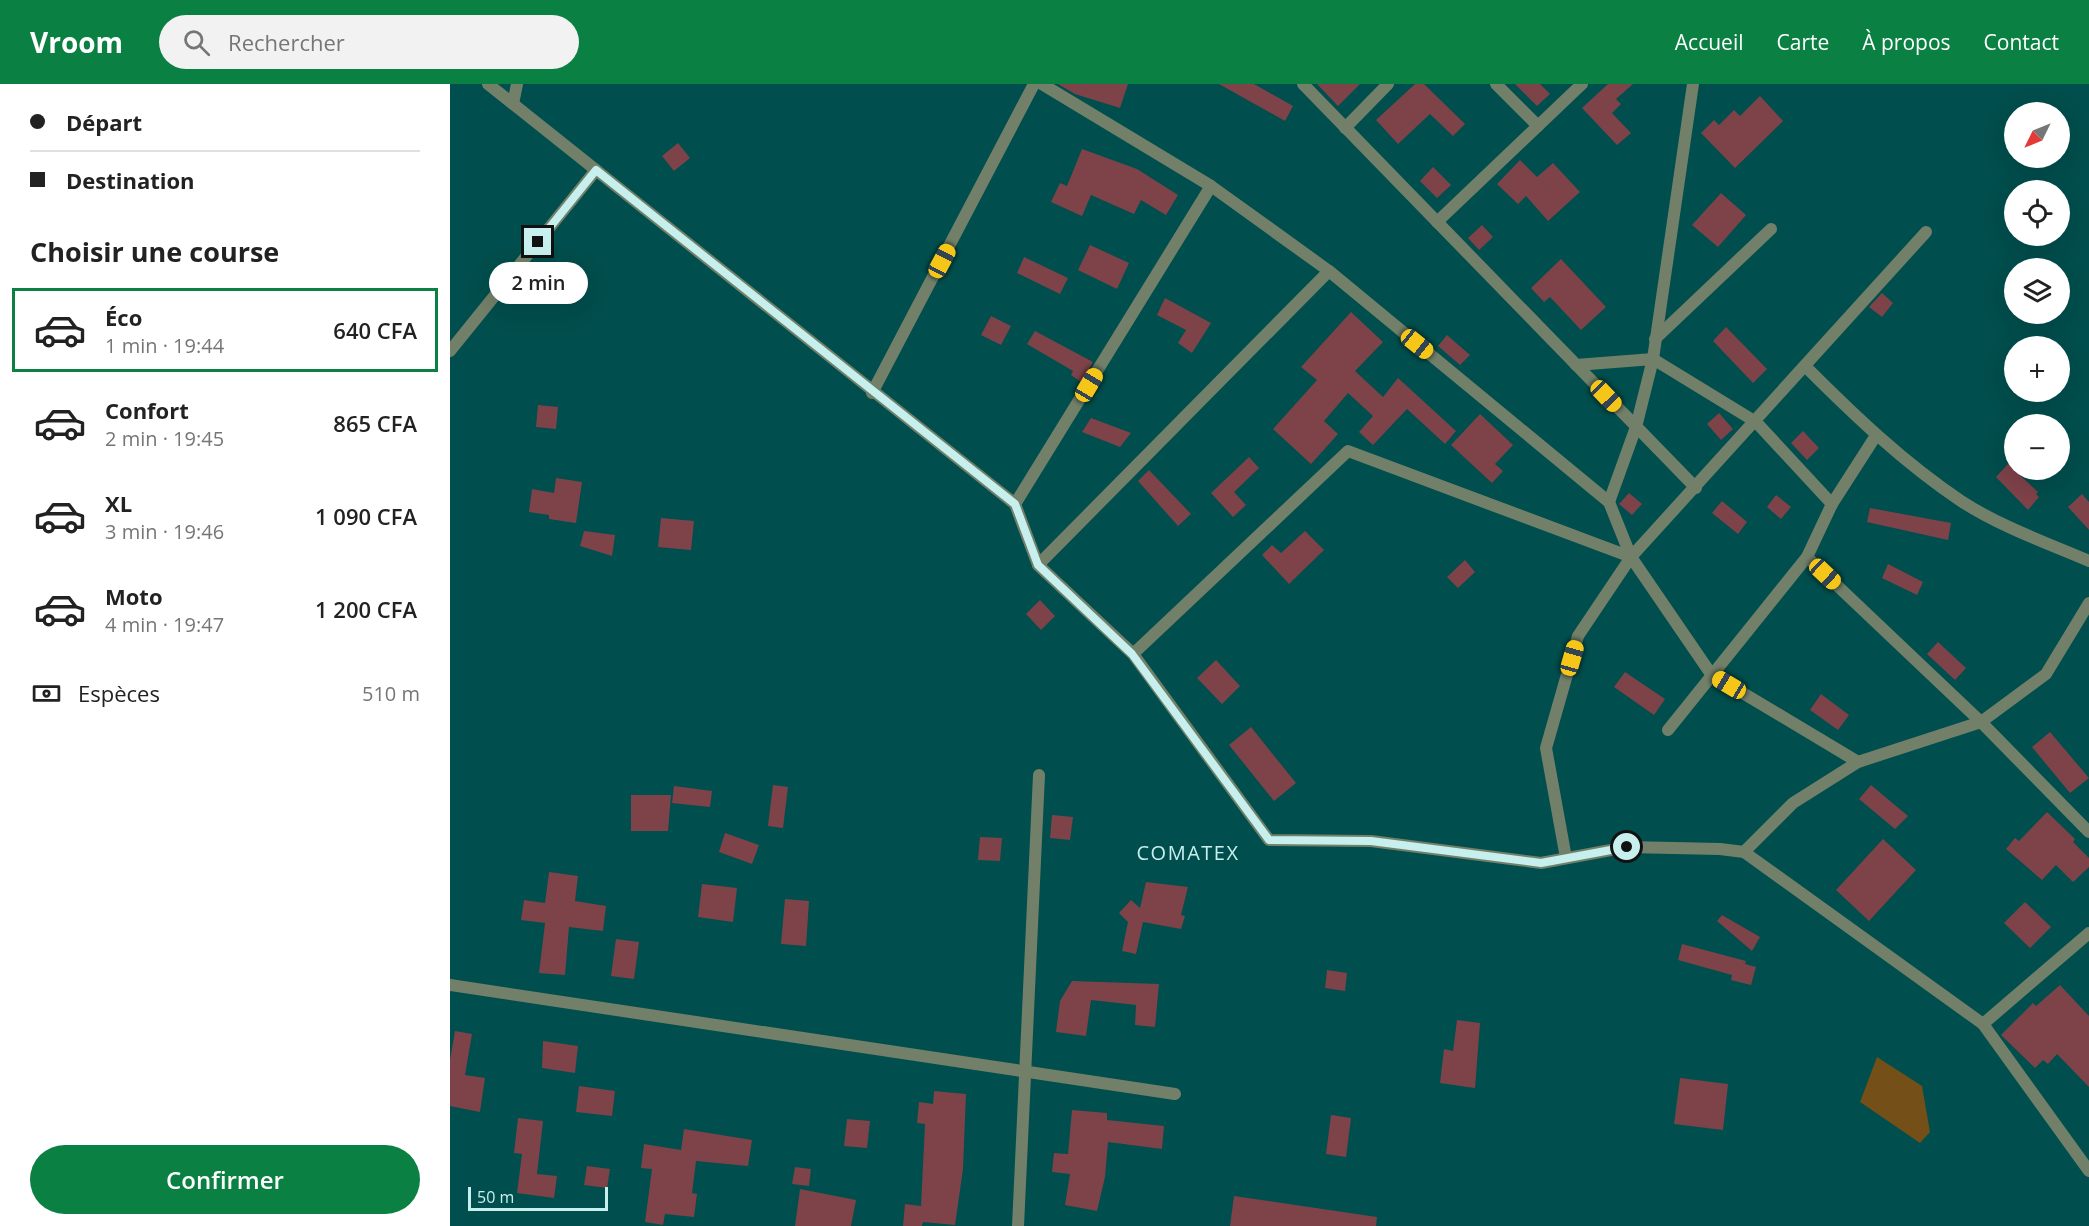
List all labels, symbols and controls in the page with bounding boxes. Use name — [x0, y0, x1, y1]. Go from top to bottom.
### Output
search box — [159, 15, 579, 69]
text: Vroom — [30, 23, 123, 61]
icon: search — [180, 26, 213, 59]
text: Rechercher — [228, 27, 345, 57]
text: Accueil — [1675, 28, 1743, 56]
text: Carte — [1776, 28, 1829, 56]
text: À propos — [1862, 28, 1951, 56]
text: Contact — [1984, 28, 2059, 56]
north arrow — [2004, 102, 2070, 168]
map controls — [2004, 102, 2070, 480]
text: Départ — [66, 107, 142, 137]
text: Destination — [66, 165, 195, 195]
button: locate — [2004, 180, 2070, 246]
route end — [524, 228, 551, 255]
text: Choisir une course — [30, 233, 279, 270]
car — [926, 241, 958, 281]
button: layers — [2004, 258, 2070, 324]
callout: 2 min — [488, 263, 588, 305]
text: 2 min — [512, 269, 566, 296]
text: Éco — [105, 302, 142, 332]
icon: car — [33, 303, 87, 357]
text: 640 CFA — [333, 315, 417, 345]
car — [1397, 326, 1437, 362]
text: 1 min · 19:44 — [105, 332, 224, 359]
button: + — [2004, 336, 2070, 402]
car — [1072, 365, 1106, 405]
car — [1587, 377, 1625, 415]
text: Confort — [105, 395, 189, 425]
icon: car — [33, 396, 87, 450]
text: 865 CFA — [333, 408, 417, 438]
button: − — [2004, 414, 2070, 480]
text: 2 min · 19:45 — [105, 425, 224, 452]
text: XL — [105, 488, 132, 518]
icon: car — [33, 489, 87, 543]
text: 1 090 CFA — [315, 501, 417, 531]
text: 3 min · 19:46 — [105, 518, 224, 545]
car — [1806, 555, 1844, 593]
text: Moto — [105, 581, 163, 611]
icon: car — [33, 582, 87, 636]
text: 1 200 CFA — [315, 594, 417, 624]
text: 4 min · 19:47 — [105, 611, 224, 638]
car — [1558, 638, 1586, 678]
car — [1709, 668, 1749, 702]
icon: cash — [30, 677, 63, 710]
text: Espèces — [78, 678, 160, 708]
text: 510 m — [362, 680, 420, 707]
route start — [1613, 833, 1640, 860]
district label: COMATEX — [1137, 839, 1239, 866]
button: Confirmer — [30, 1145, 420, 1214]
scale bar — [468, 1184, 608, 1212]
text: 50 m — [477, 1186, 514, 1208]

